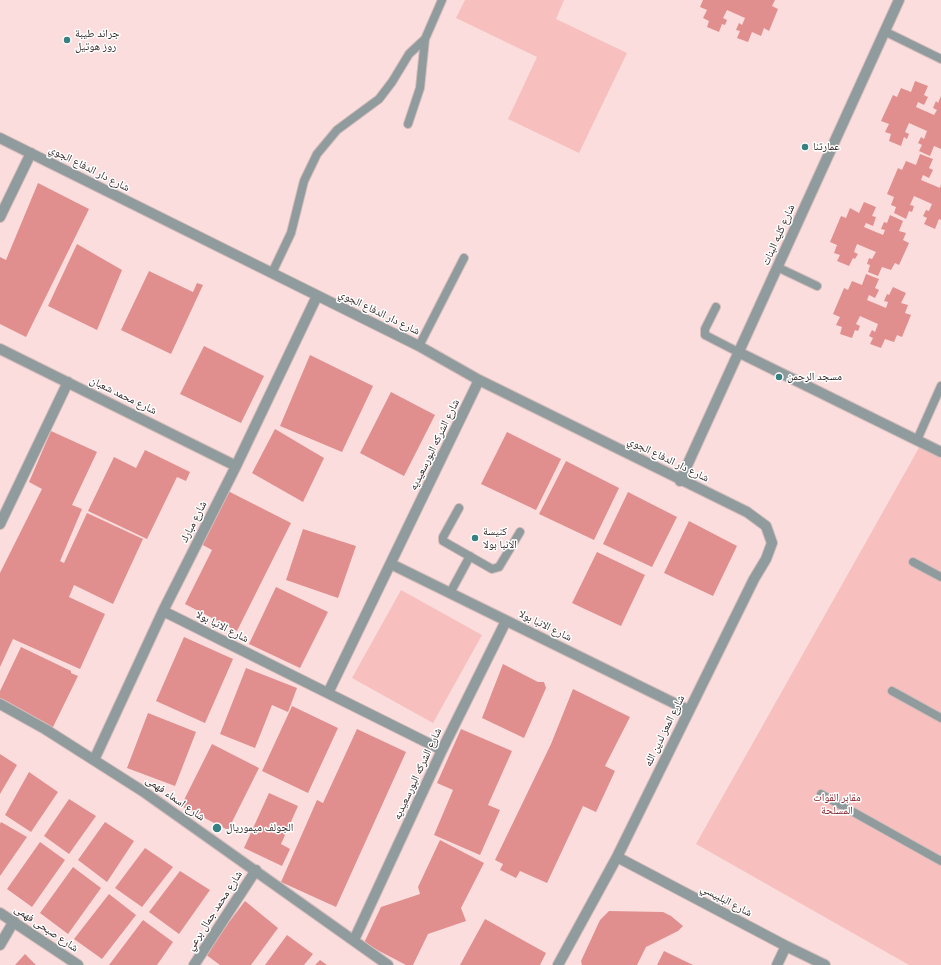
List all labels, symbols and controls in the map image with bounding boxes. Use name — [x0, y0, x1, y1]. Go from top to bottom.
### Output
place label: جراند طيبة روز هوتيل — [75, 27, 119, 53]
marker: جراند طيبة روز هوتيل — [62, 35, 72, 45]
place label: عمارتنا — [813, 140, 840, 154]
marker: عمارتنا — [800, 142, 810, 152]
street label: شارع دار الدفاع الجوي — [46, 143, 132, 195]
street label: شارع كليه البنات — [760, 203, 798, 267]
street label: شارع دار الدفاع الجوي — [336, 288, 422, 338]
place label: مسجد الرحمن — [787, 370, 842, 384]
marker: مسجد الرحمن — [774, 372, 784, 382]
street label: شارع محمد شعبان — [87, 374, 159, 418]
street label: شارع الشركه البورسعيديه — [407, 397, 463, 493]
street label: شارع دار الدفاع الجوي — [625, 435, 711, 485]
street label: شارع مبارك — [178, 499, 210, 545]
place label: كنيسة الانبا بولا — [483, 525, 517, 551]
marker: كنيسة الانبا بولا — [470, 533, 480, 543]
street label: شارع الانبا بولا — [516, 607, 574, 645]
street label: شارع الانبا بولا — [193, 608, 251, 646]
street label: شارع المعز لدين الله — [642, 693, 688, 769]
street label: شارع الشركه البورسعيديه — [391, 726, 445, 822]
street label: شارع اسماء فهمى — [143, 774, 207, 824]
park label: مقابر القوات المسلحة — [813, 791, 861, 817]
place label: الجولف ميموريال — [226, 821, 293, 835]
marker: الجولف ميموريال — [211, 822, 223, 834]
street label: شارع محمد جمال برعي — [184, 869, 246, 953]
street label: شارع البلبيسي — [698, 882, 754, 920]
street label: شارع صبحى فهمى — [12, 903, 80, 955]

